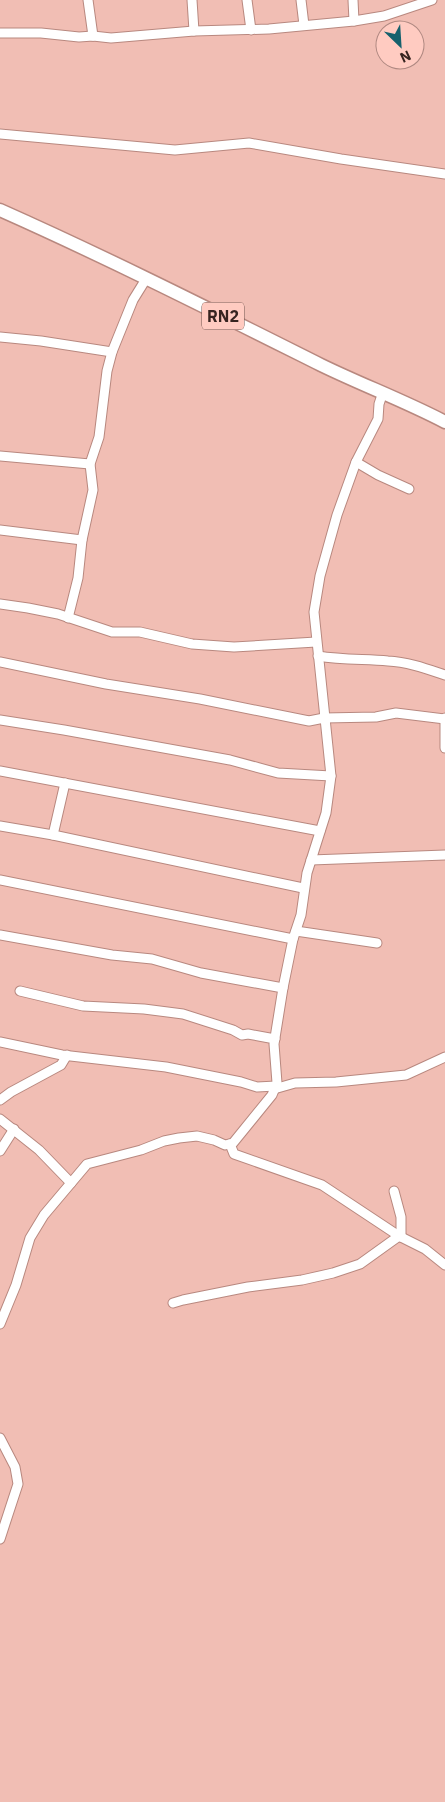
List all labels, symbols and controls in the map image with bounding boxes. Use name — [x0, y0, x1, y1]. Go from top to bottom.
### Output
north arrow — [375, 20, 425, 70]
text: N — [397, 46, 414, 67]
road number: RN2 — [202, 302, 244, 330]

